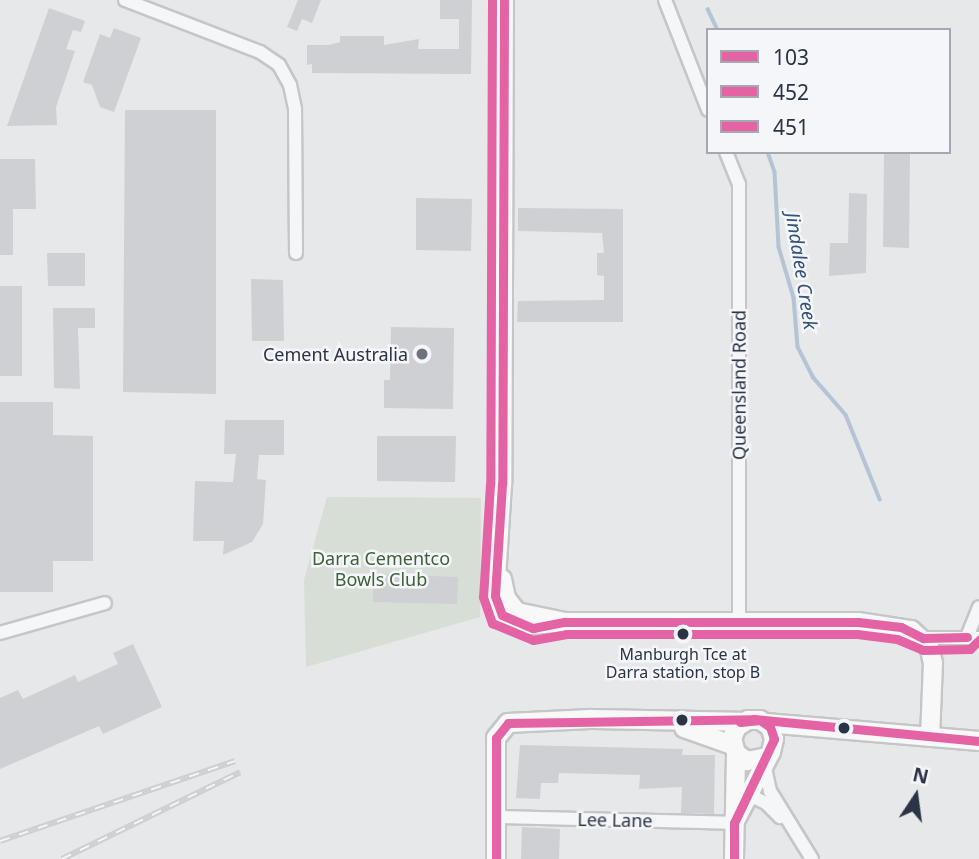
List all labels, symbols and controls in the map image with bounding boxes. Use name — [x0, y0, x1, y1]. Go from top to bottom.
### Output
legend — [706, 28, 951, 154]
text: 103 — [773, 43, 809, 71]
text: 452 — [773, 78, 809, 106]
text: 451 — [773, 113, 809, 141]
water label: Jindalee Creek — [780, 211, 822, 331]
street label: Queensland Road — [728, 310, 750, 460]
place label: Cement Australia — [263, 343, 408, 365]
marker: Cement Australia — [414, 346, 430, 362]
park label: Darra Cementco Bowls Club — [312, 548, 450, 590]
marker: Manburgh Tce at Darra station, stop B — [676, 627, 690, 641]
place label: Manburgh Tce at Darra station, stop B — [606, 644, 760, 682]
unlabelled marker — [675, 713, 689, 727]
unlabelled marker — [837, 721, 851, 735]
north arrow — [881, 761, 951, 831]
text: N — [910, 761, 931, 790]
street label: Lee Lane — [577, 809, 653, 831]

